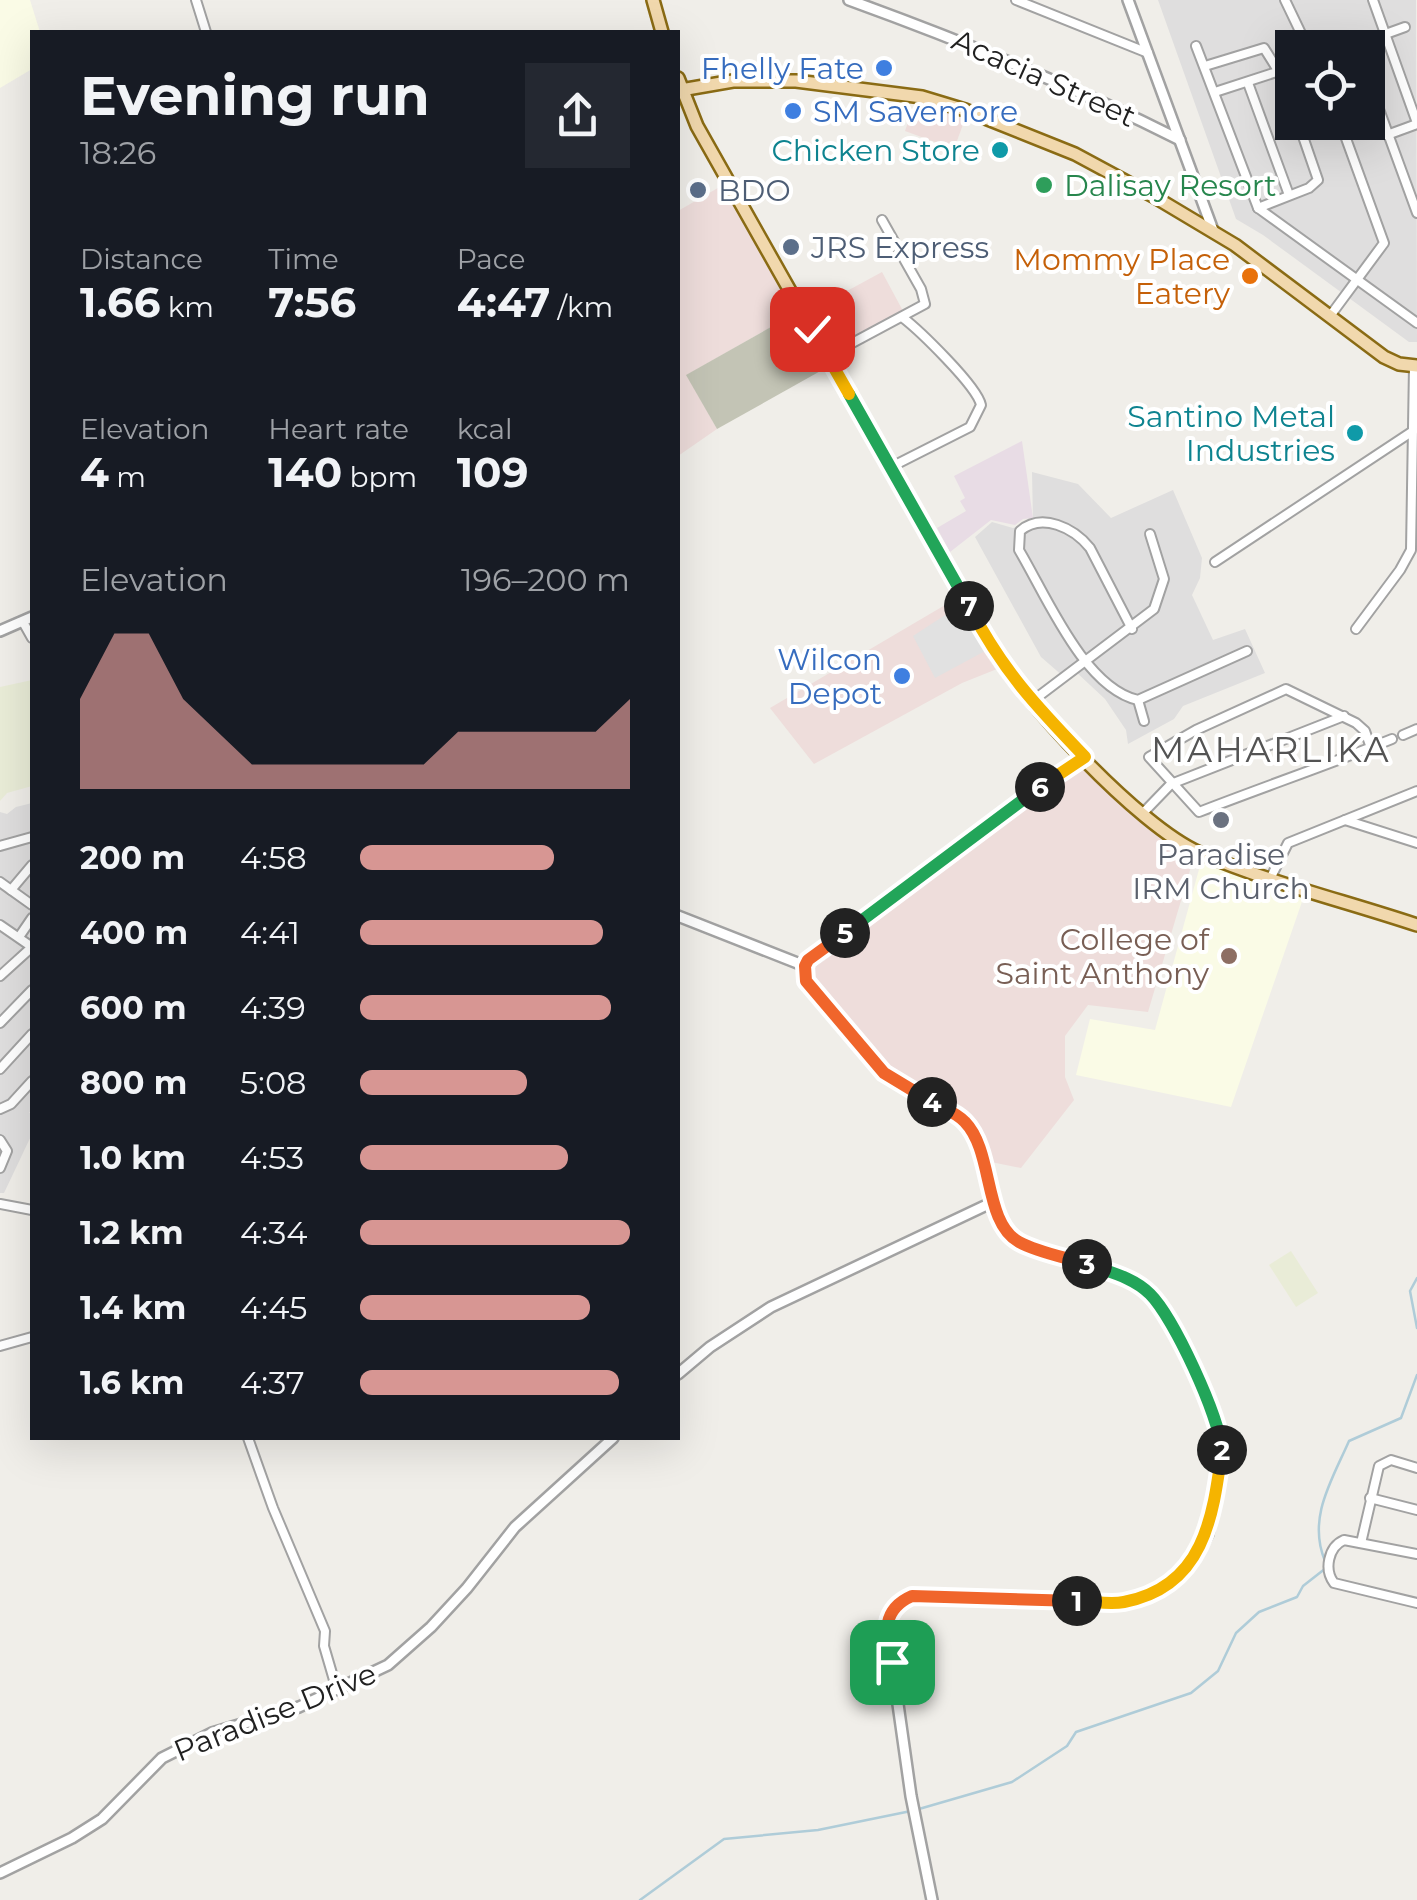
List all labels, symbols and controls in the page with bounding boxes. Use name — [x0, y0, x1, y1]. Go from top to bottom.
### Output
street label: Acacia Street — [947, 21, 1141, 135]
map controls — [1275, 30, 1385, 140]
button: locate — [1275, 30, 1385, 140]
place label: Fhelly Fate — [701, 50, 864, 87]
marker: Fhelly Fate — [873, 57, 895, 79]
text: Evening run — [80, 62, 430, 129]
button: share — [525, 63, 630, 168]
place label: SM Savemore — [813, 93, 1018, 130]
marker: SM Savemore — [782, 100, 804, 122]
place label: Chicken Store — [772, 132, 980, 169]
text: 18:26 — [80, 133, 156, 172]
marker: Chicken Store — [989, 139, 1011, 161]
place label: Dalisay Resort — [1064, 167, 1276, 204]
place label: BDO — [718, 172, 791, 209]
marker: Dalisay Resort — [1033, 174, 1055, 196]
marker: BDO — [687, 179, 709, 201]
place label: JRS Express — [810, 229, 989, 266]
marker: JRS Express — [780, 236, 802, 258]
place label: Mommy Place Eatery — [1013, 241, 1231, 312]
text: Distance — [80, 242, 203, 276]
text: Time — [268, 242, 339, 276]
text: Pace — [457, 242, 525, 276]
marker: Mommy Place Eatery — [1239, 265, 1261, 287]
text: 1.66 — [80, 276, 160, 328]
text: 7:56 — [268, 276, 356, 328]
text: 4:47 — [457, 276, 550, 328]
pin — [770, 287, 855, 372]
text: km — [160, 290, 214, 324]
text: /km — [550, 290, 613, 324]
icon: check — [785, 302, 840, 357]
place label: Santino Metal Industries — [1127, 398, 1335, 469]
text: Elevation — [80, 412, 209, 446]
text: Heart rate — [268, 412, 409, 446]
text: kcal — [457, 412, 513, 446]
marker: Santino Metal Industries — [1344, 422, 1366, 444]
text: 4 — [80, 446, 109, 498]
text: 140 — [268, 446, 342, 498]
text: 109 — [457, 446, 528, 498]
text: m — [109, 460, 146, 494]
text: bpm — [342, 460, 417, 494]
text: Elevation — [80, 560, 228, 599]
text: 196–200 m — [461, 560, 630, 599]
pin: 7 — [944, 581, 994, 631]
text: 7 — [960, 589, 978, 623]
place label: Wilcon Depot — [777, 641, 882, 712]
marker: Wilcon Depot — [891, 665, 913, 687]
district label: MAHARLIKA — [1151, 728, 1391, 771]
pin: 6 — [1015, 762, 1065, 812]
text: 6 — [1031, 770, 1049, 804]
marker: Paradise IRM Church — [1210, 809, 1232, 831]
place label: Paradise IRM Church — [1132, 836, 1310, 907]
text: 200 m — [80, 838, 185, 877]
text: 4:58 — [240, 838, 307, 877]
pin: 5 — [820, 908, 870, 958]
text: 400 m — [80, 913, 188, 952]
text: 4:41 — [240, 913, 300, 952]
text: 5 — [837, 916, 853, 950]
place label: College of Saint Anthony — [995, 921, 1211, 992]
marker: College of Saint Anthony — [1218, 945, 1240, 967]
text: 600 m — [80, 988, 186, 1027]
text: 4:39 — [240, 988, 306, 1027]
text: 800 m — [80, 1063, 187, 1102]
text: 5:08 — [240, 1063, 307, 1102]
pin: 4 — [907, 1077, 957, 1127]
text: 4 — [922, 1085, 942, 1119]
text: 1.0 km — [80, 1138, 186, 1177]
text: 4:53 — [240, 1138, 304, 1177]
text: 1.2 km — [80, 1213, 184, 1252]
text: 4:34 — [240, 1213, 307, 1252]
pin: 3 — [1062, 1239, 1112, 1289]
text: 3 — [1079, 1247, 1095, 1281]
text: 1.4 km — [80, 1288, 186, 1327]
text: 4:45 — [240, 1288, 307, 1327]
text: 1.6 km — [80, 1363, 184, 1402]
text: 4:37 — [240, 1363, 305, 1402]
pin: 2 — [1197, 1425, 1247, 1475]
text: 2 — [1214, 1433, 1230, 1467]
pin: 1 — [1052, 1576, 1102, 1626]
text: 1 — [1072, 1584, 1082, 1618]
pin — [850, 1620, 935, 1705]
icon: arrive — [865, 1635, 920, 1690]
street label: Paradise Drive — [168, 1655, 382, 1769]

